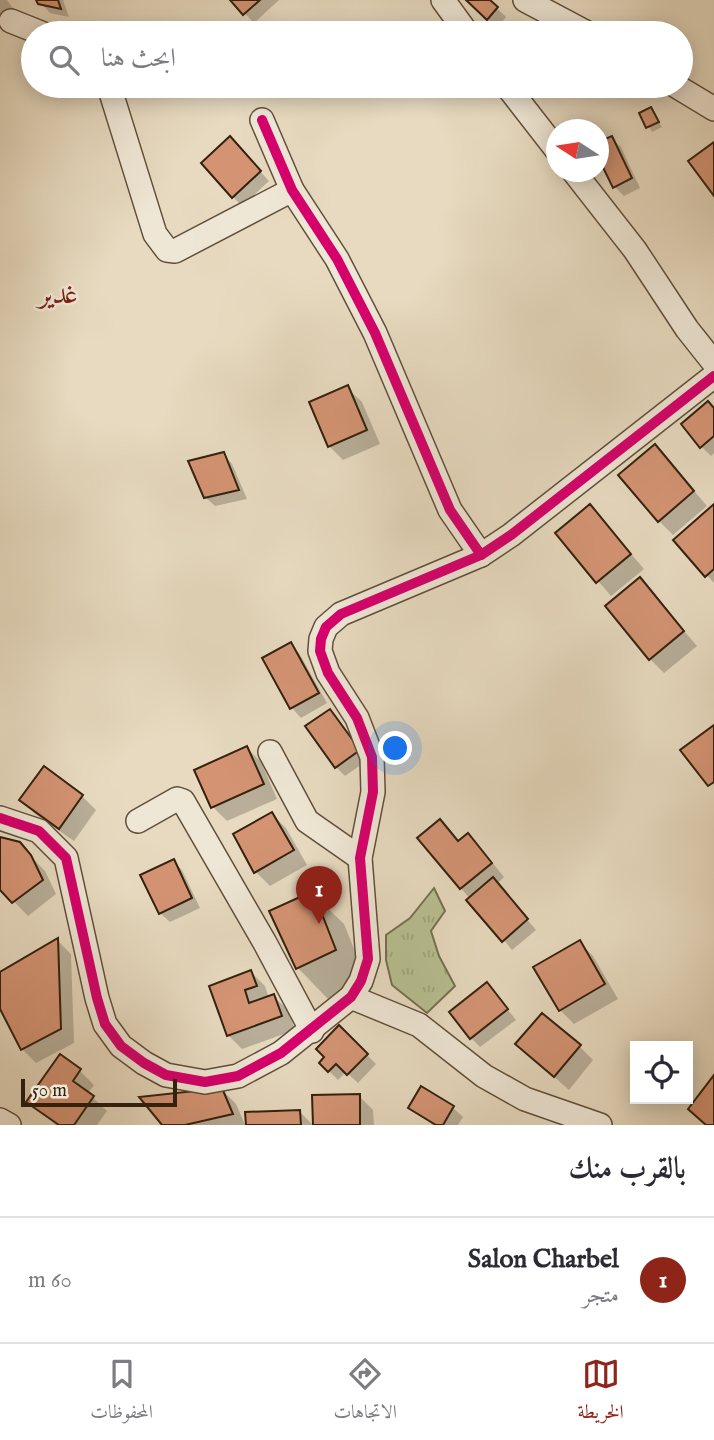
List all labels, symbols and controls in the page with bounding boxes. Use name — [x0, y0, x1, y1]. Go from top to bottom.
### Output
search box — [21, 21, 693, 98]
icon: search — [45, 41, 83, 79]
text: ابحث هنا — [101, 42, 176, 75]
north arrow — [546, 119, 609, 182]
district label: غدير — [35, 276, 78, 314]
your location — [378, 731, 412, 765]
pin: 1 — [296, 866, 342, 924]
map controls — [630, 1041, 693, 1104]
button: locate — [630, 1041, 693, 1104]
scale bar — [21, 1076, 177, 1108]
text: 50 m — [32, 1079, 67, 1103]
text: بالقرب منك — [569, 1151, 686, 1189]
text: Salon Charbel — [468, 1243, 619, 1276]
text: 60 m — [28, 1266, 72, 1295]
text: 1 — [659, 1266, 667, 1295]
text: متجر — [583, 1281, 619, 1310]
tab: المحفوظات — [90, 1355, 153, 1430]
tab: الاتجاهات — [334, 1355, 397, 1430]
tab: الخريطة — [577, 1355, 624, 1430]

